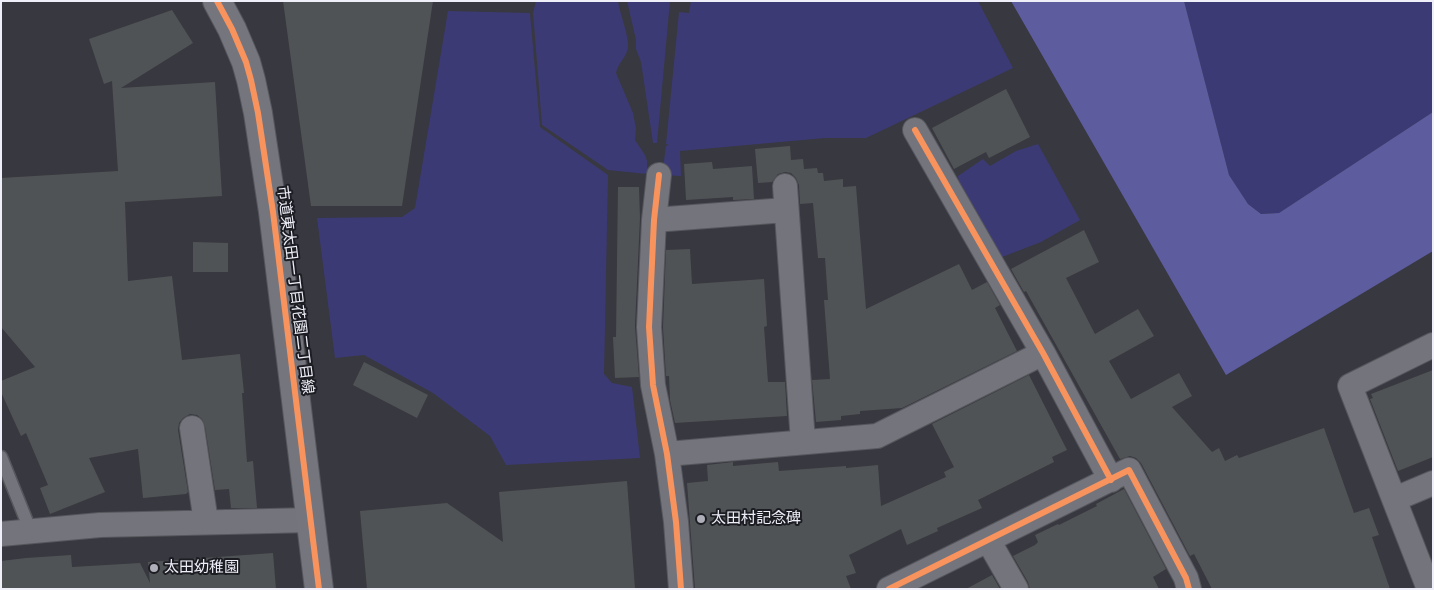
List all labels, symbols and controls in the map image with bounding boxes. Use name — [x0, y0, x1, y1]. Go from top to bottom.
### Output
street label: 市道東太田一丁目花園二丁目線 — [273, 185, 317, 395]
place label: 太田村記念碑 — [711, 510, 801, 528]
marker: 太田村記念碑 — [695, 513, 707, 525]
place label: 太田幼稚園 — [164, 559, 239, 577]
marker: 太田幼稚園 — [148, 562, 160, 574]

